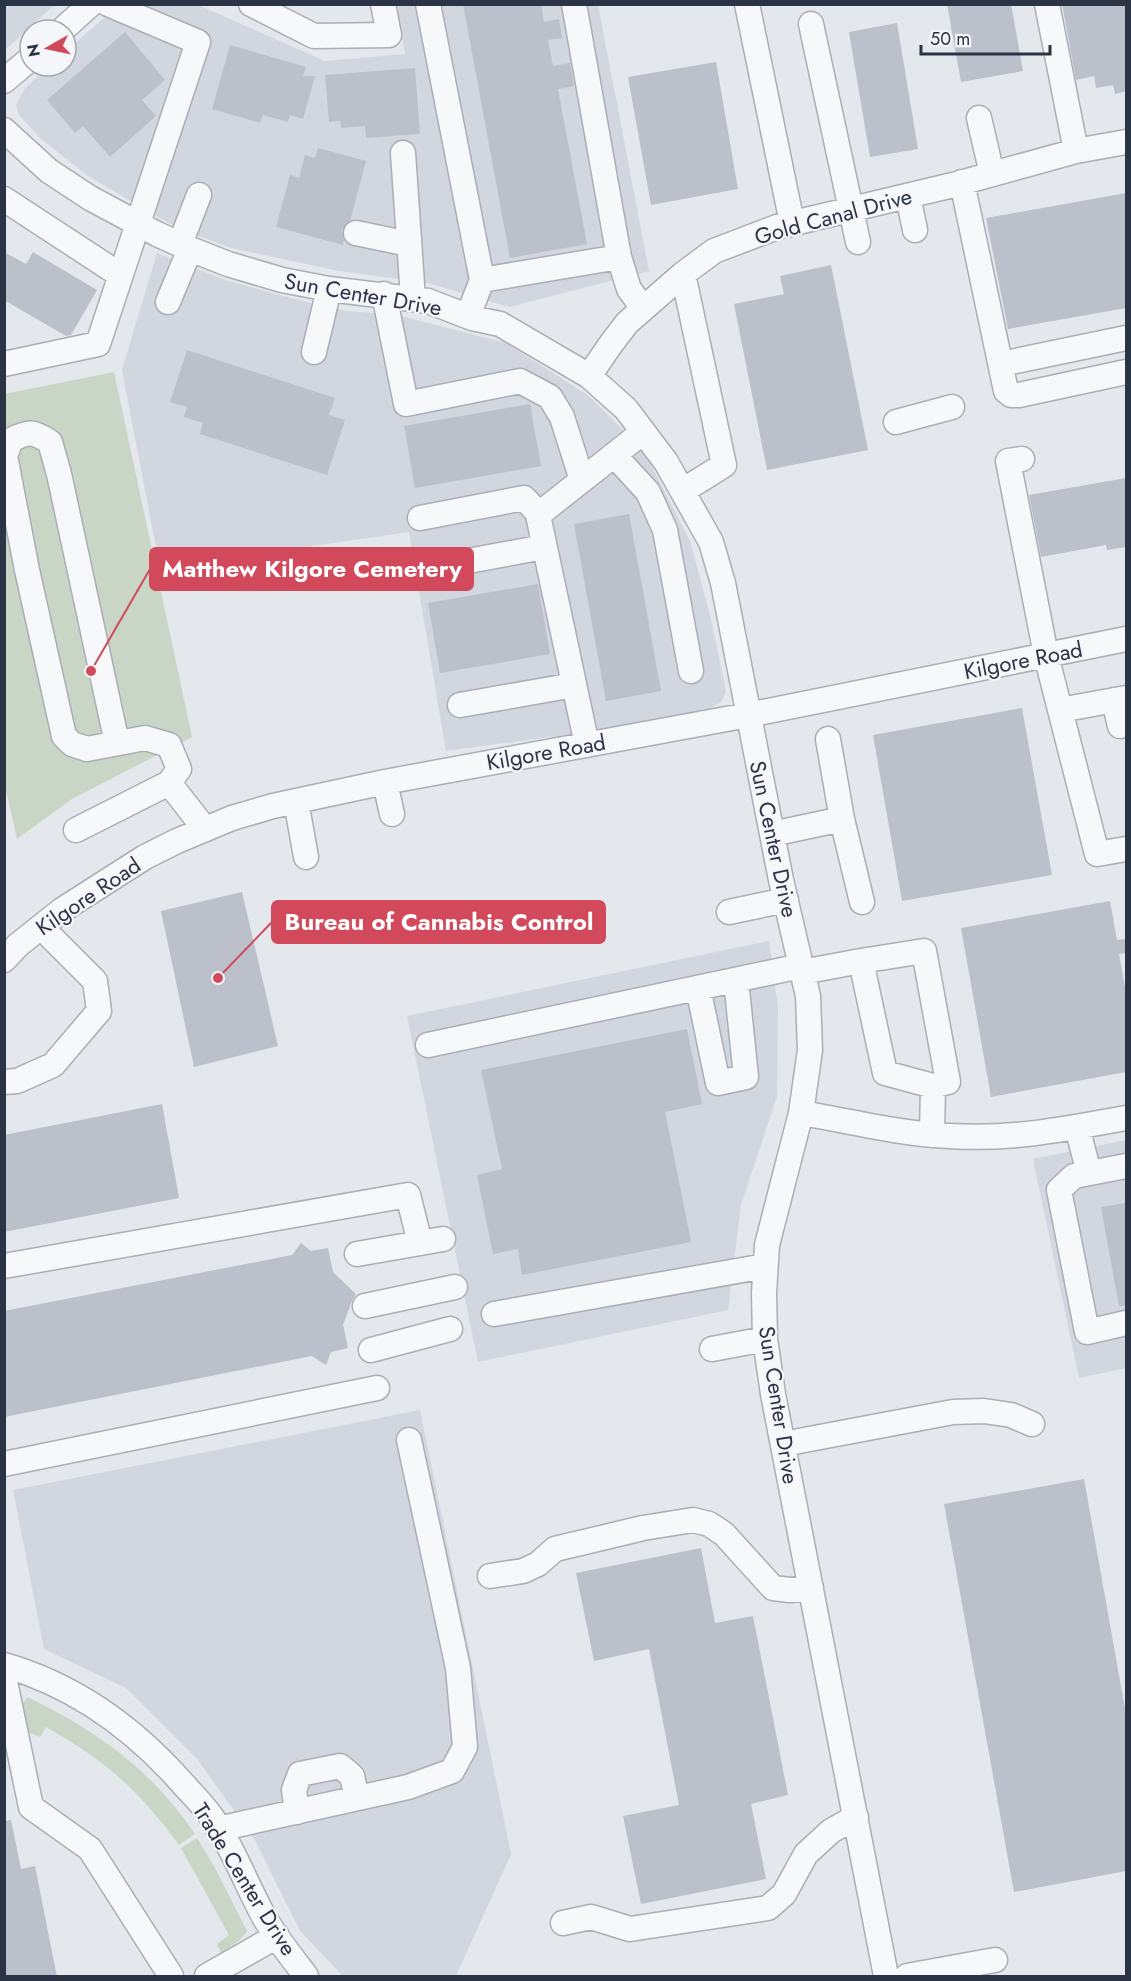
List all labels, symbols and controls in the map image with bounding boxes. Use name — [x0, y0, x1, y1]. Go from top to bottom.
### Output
north arrow — [18, 18, 78, 78]
scale bar — [921, 18, 1050, 56]
text: 50 m — [930, 26, 970, 52]
text: N — [21, 42, 46, 58]
street label: Gold Canal Drive — [751, 180, 915, 252]
street label: Sun Center Drive — [282, 264, 444, 324]
callout: Matthew Kilgore Cemetery — [150, 548, 473, 590]
text: Matthew Kilgore Cemetery — [162, 551, 462, 586]
street label: Kilgore Road — [961, 633, 1085, 687]
street label: Kilgore Road — [484, 726, 608, 778]
street label: Sun Center Drive — [742, 758, 806, 920]
street label: Kilgore Road — [29, 849, 147, 943]
callout: Bureau of Cannabis Control — [272, 901, 605, 943]
text: Bureau of Cannabis Control — [285, 904, 593, 939]
street label: Sun Center Drive — [751, 1324, 807, 1486]
street label: Trade Center Drive — [185, 1796, 305, 1962]

